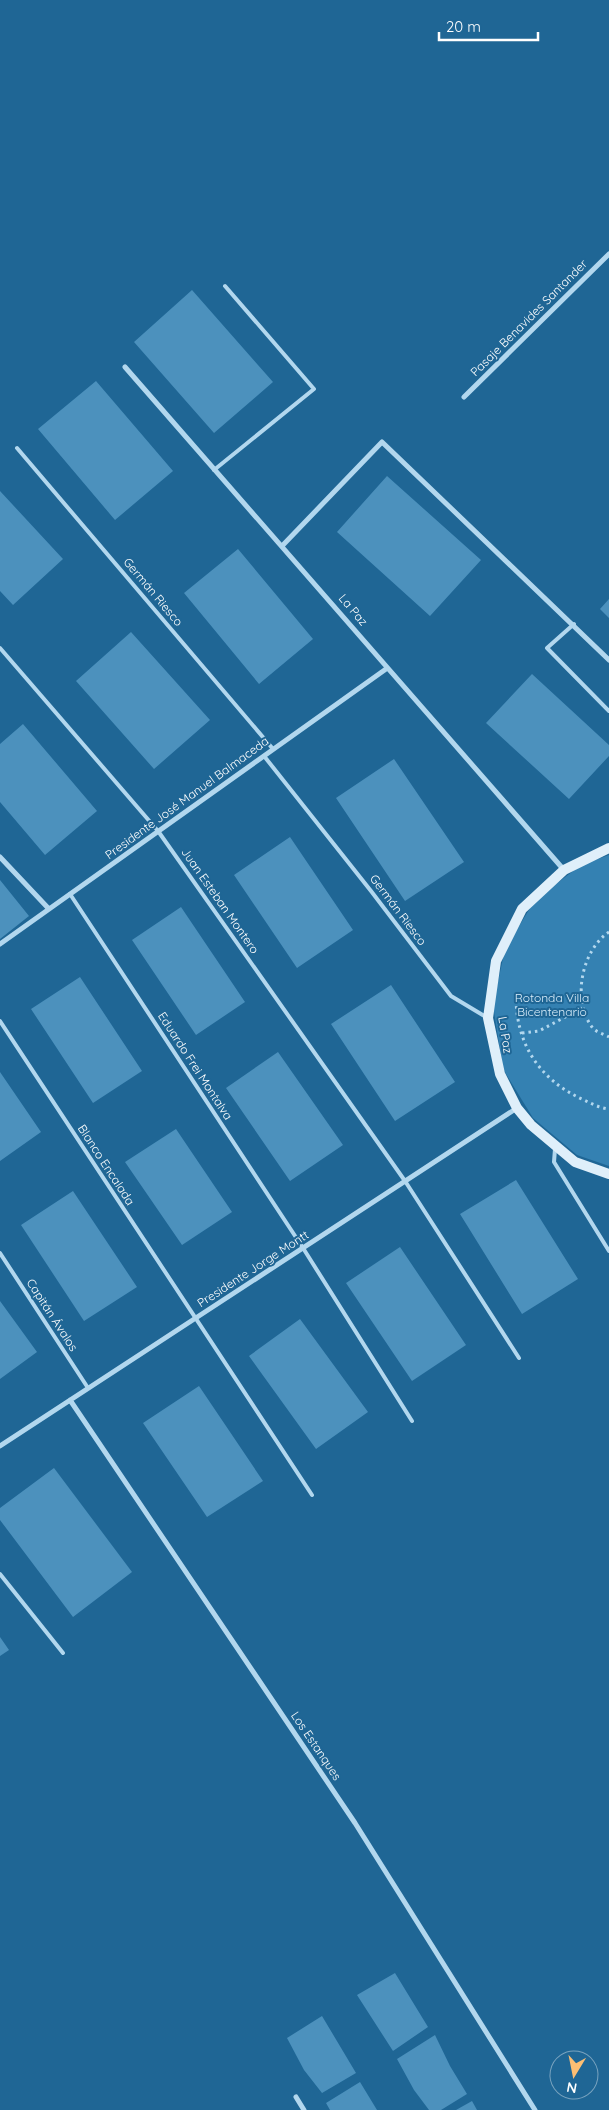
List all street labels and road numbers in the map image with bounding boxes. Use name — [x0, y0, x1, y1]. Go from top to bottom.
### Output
street label: Pasaje Benavides Santander — [467, 256, 590, 379]
street label: Germán Riesco — [120, 554, 186, 629]
street label: La Paz — [336, 591, 371, 629]
street label: Presidente José Manuel Balmaceda — [102, 733, 271, 862]
street label: Juan Esteban Montero — [178, 845, 263, 956]
street label: Germán Riesco — [367, 871, 430, 948]
street label: Eduardo Frei Montalva — [155, 1009, 236, 1123]
street label: La Paz — [495, 1015, 516, 1055]
street label: Blanco Encalada — [75, 1122, 138, 1208]
street label: Presidente Jorge Montt — [194, 1227, 311, 1310]
street label: Capitán Ávalos — [23, 1276, 82, 1354]
street label: Los Estanques — [288, 1708, 345, 1783]

